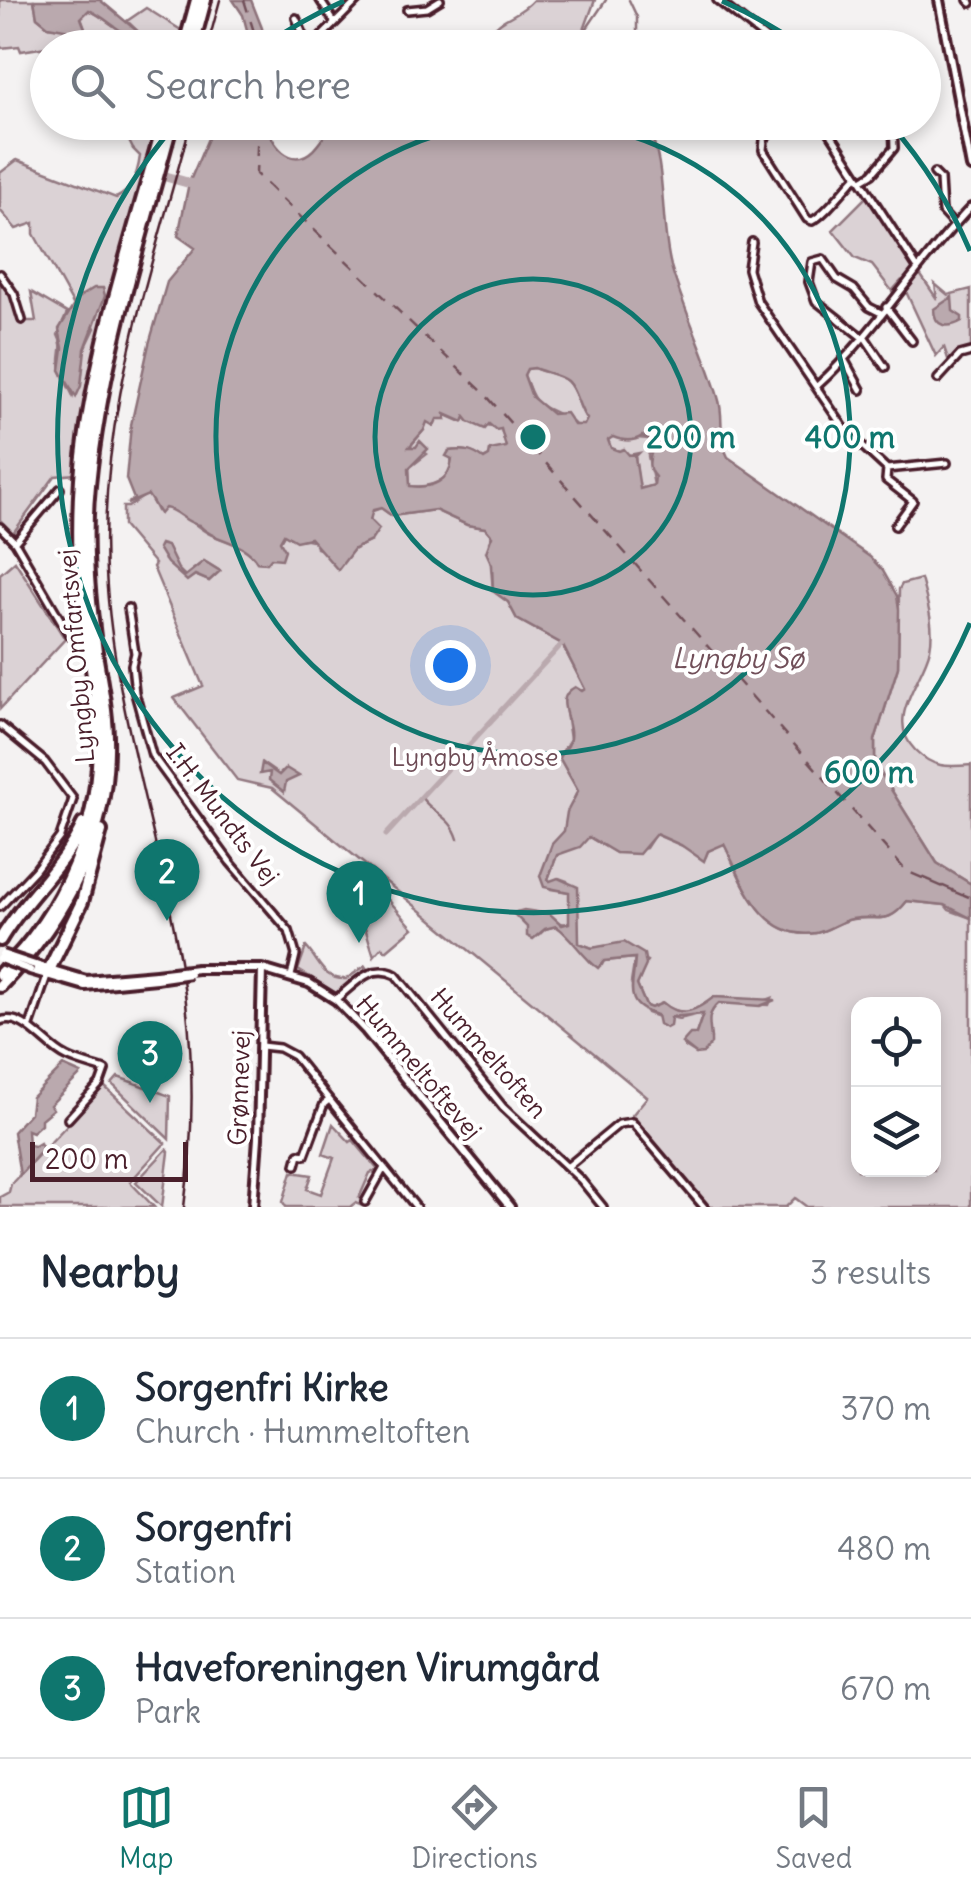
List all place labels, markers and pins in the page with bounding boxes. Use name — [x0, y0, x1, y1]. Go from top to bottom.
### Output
centre of rings — [515, 419, 551, 455]
pin: 2 — [134, 838, 200, 921]
pin: 1 — [326, 860, 392, 943]
pin: 3 — [118, 1020, 182, 1103]

